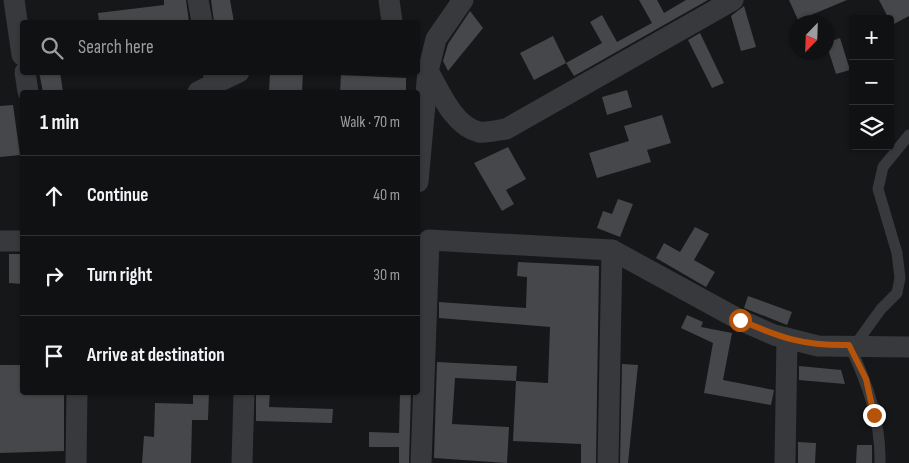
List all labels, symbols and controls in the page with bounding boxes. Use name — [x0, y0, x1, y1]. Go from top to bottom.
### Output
north arrow — [789, 15, 834, 60]
map controls — [849, 15, 894, 150]
button: + — [849, 15, 894, 60]
search box — [20, 20, 420, 75]
icon: search — [38, 34, 66, 62]
text: Search here — [78, 36, 154, 59]
button: − — [849, 60, 894, 105]
button: layers — [849, 105, 894, 150]
text: 1 min — [40, 110, 79, 135]
text: Walk · 70 m — [340, 113, 400, 132]
icon: ahead — [40, 182, 68, 210]
text: Continue — [87, 184, 148, 207]
text: 40 m — [373, 186, 400, 205]
icon: right — [40, 262, 68, 290]
text: Turn right — [87, 264, 152, 287]
text: 30 m — [373, 266, 400, 285]
route start — [729, 309, 752, 332]
icon: arrive — [40, 342, 68, 370]
text: Arrive at destination — [87, 344, 225, 367]
route end — [863, 404, 886, 427]

